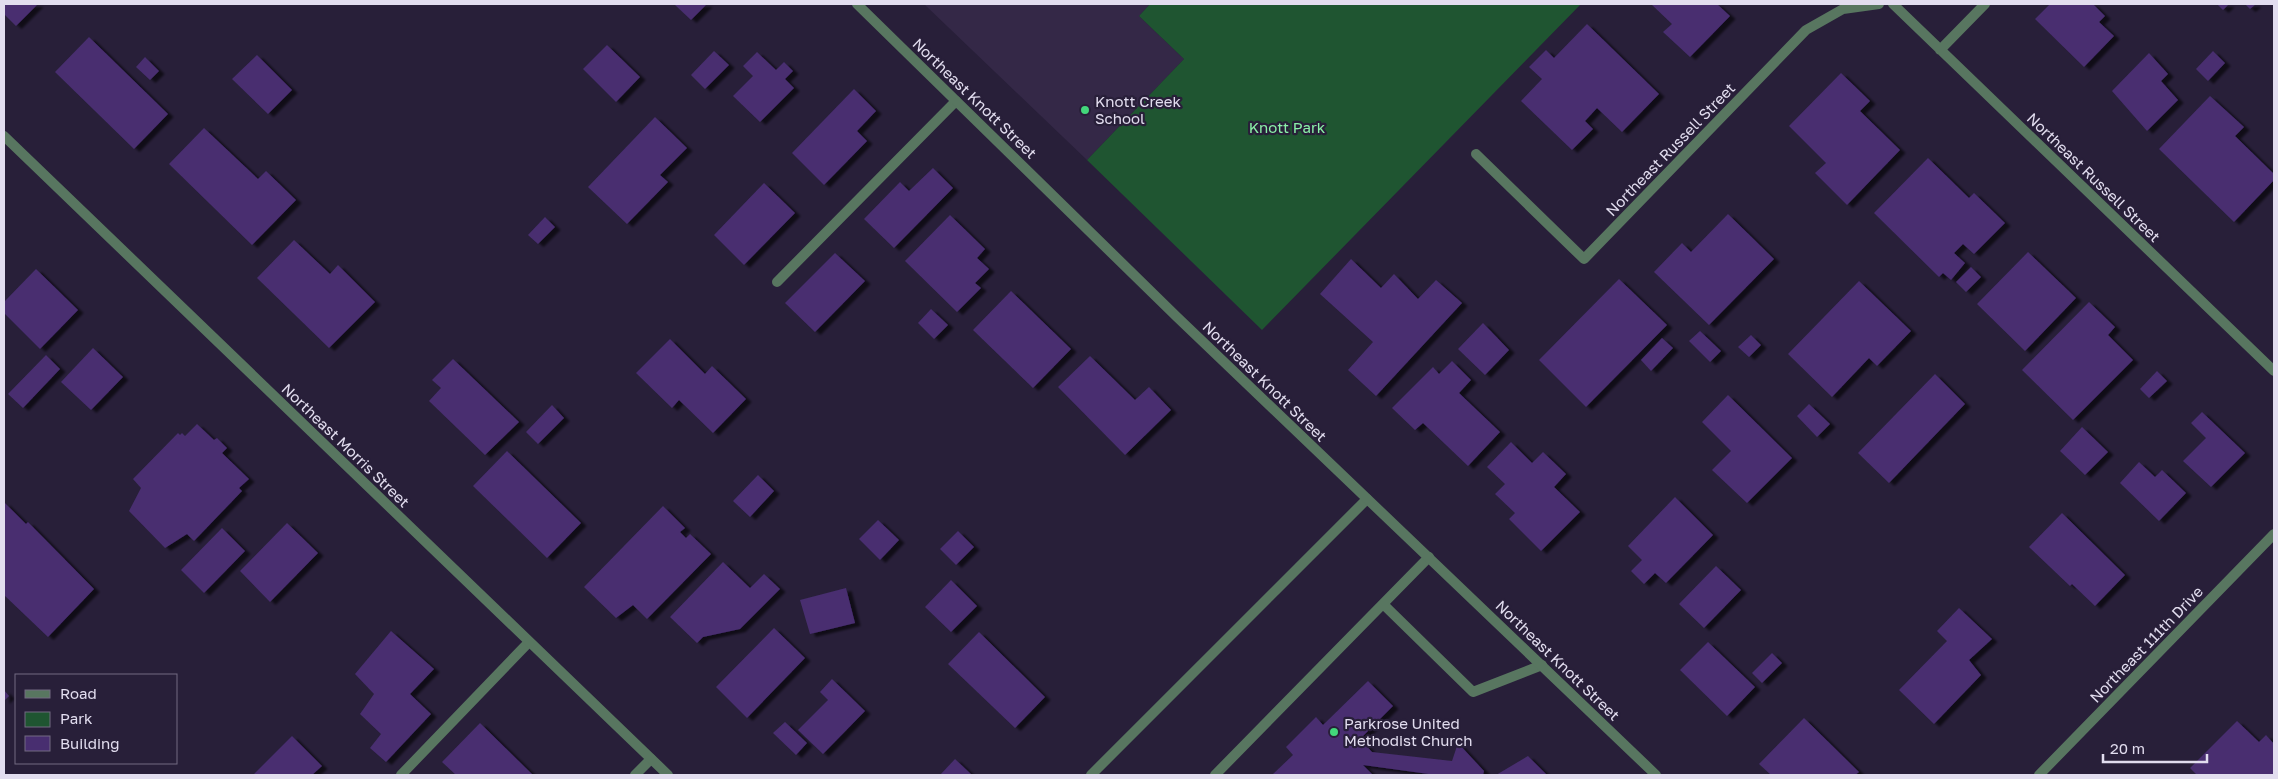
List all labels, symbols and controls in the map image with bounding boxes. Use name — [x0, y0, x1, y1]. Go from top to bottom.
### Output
street label: Northeast Knott Street — [909, 34, 1041, 162]
street label: Northeast Russell Street — [1602, 79, 1738, 219]
place label: Knott Creek School — [1095, 92, 1181, 127]
marker: Knott Creek School — [1079, 104, 1091, 116]
street label: Northeast Russell Street — [2024, 109, 2164, 245]
park label: Knott Park — [1249, 118, 1326, 136]
street label: Northeast Knott Street — [1199, 317, 1331, 445]
street label: Northeast Morris Street — [278, 379, 414, 511]
street label: Northeast 111th Drive — [2086, 582, 2206, 706]
street label: Northeast Knott Street — [1492, 596, 1624, 724]
legend — [15, 674, 178, 764]
text: Road — [60, 684, 97, 702]
text: Park — [60, 709, 93, 727]
place label: Parkrose United Methodist Church — [1344, 714, 1472, 749]
marker: Parkrose United Methodist Church — [1328, 726, 1340, 738]
scale bar — [2103, 732, 2207, 764]
text: Building — [60, 734, 120, 752]
text: 20 m — [2110, 739, 2145, 757]

